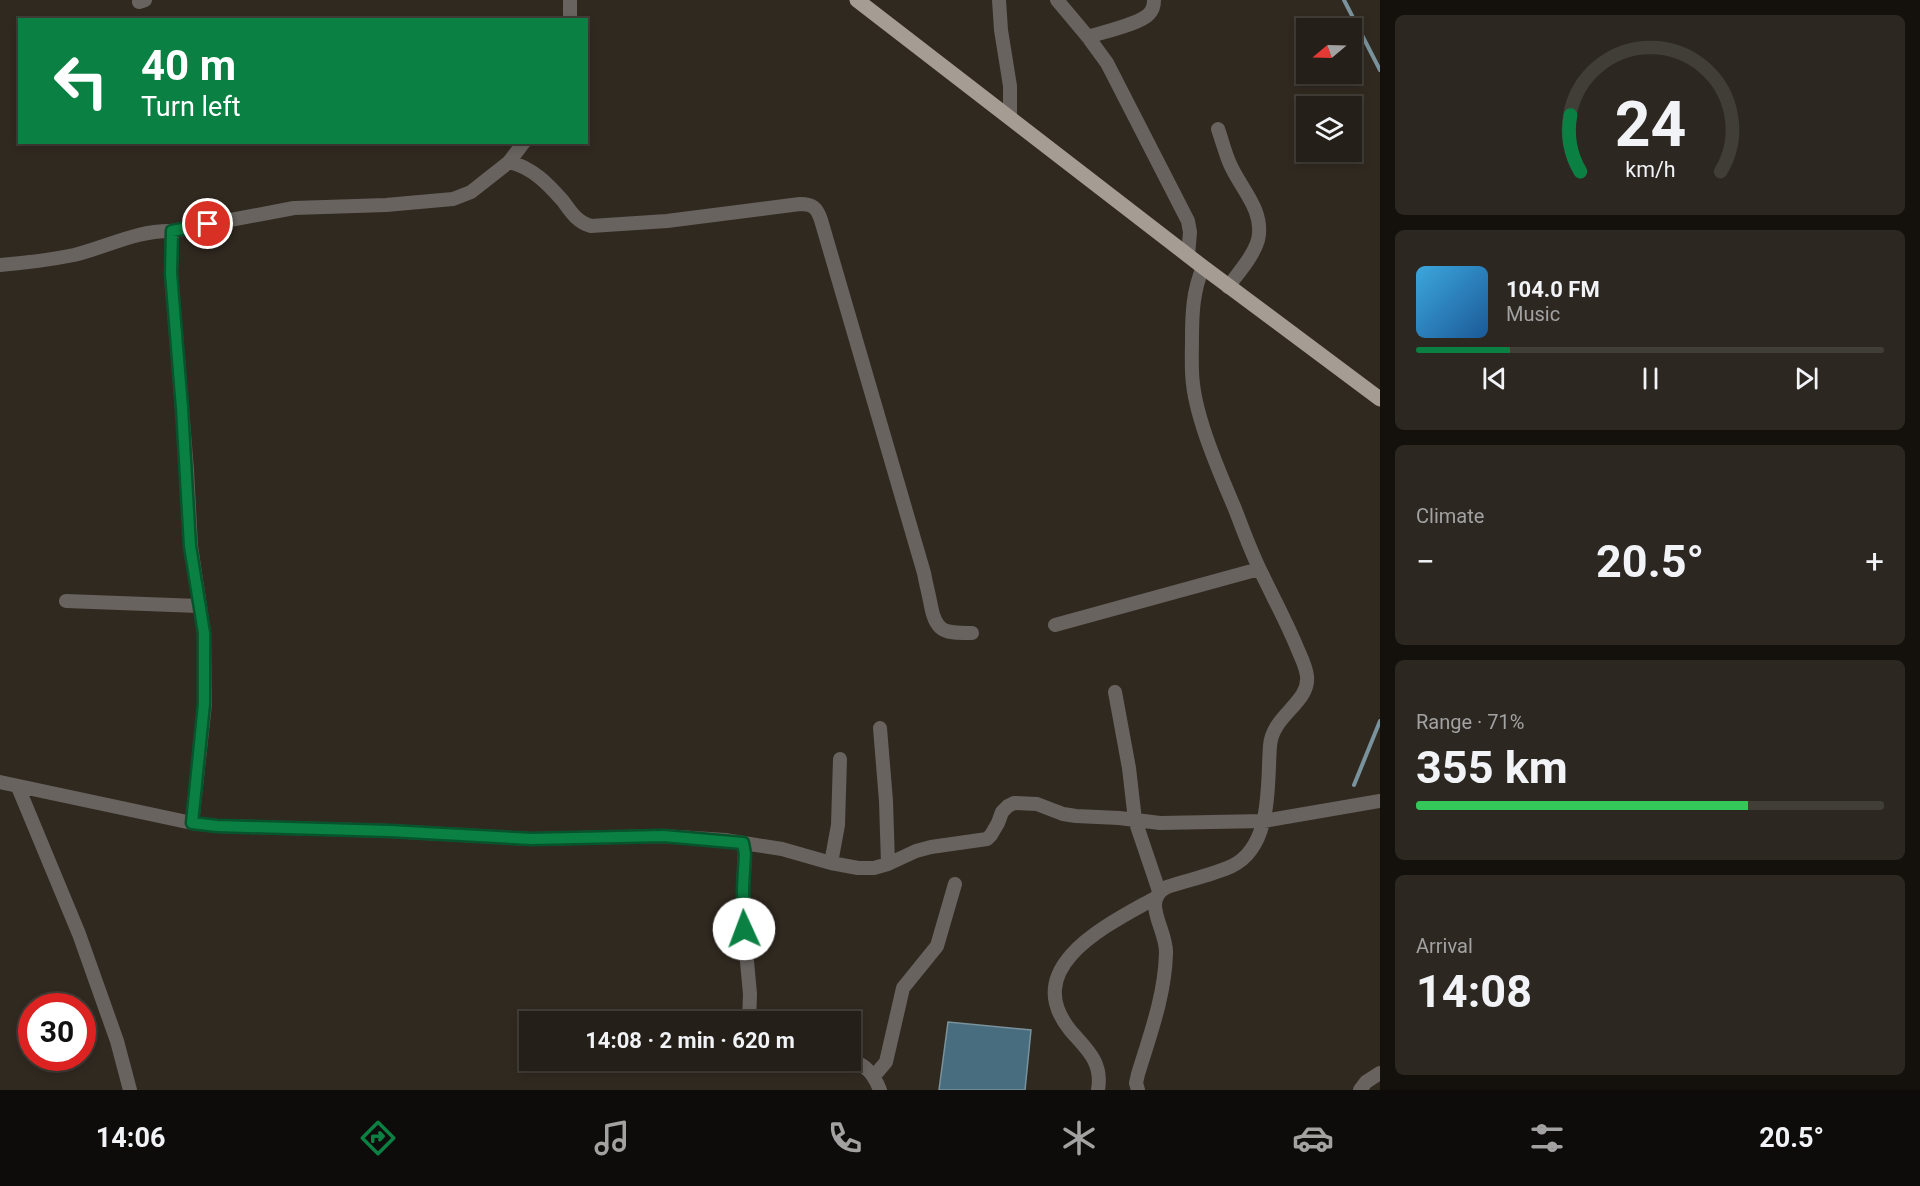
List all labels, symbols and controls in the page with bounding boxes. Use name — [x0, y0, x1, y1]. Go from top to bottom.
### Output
north arrow — [1296, 18, 1362, 84]
map controls — [1296, 18, 1362, 162]
text: 40 m — [141, 41, 236, 90]
icon: left — [42, 42, 120, 120]
text: 24 — [1614, 88, 1686, 161]
text: Turn left — [141, 91, 241, 123]
button: layers — [1296, 96, 1362, 162]
text: km/h — [1625, 157, 1675, 182]
pin — [182, 198, 233, 249]
icon: arrive — [191, 207, 224, 240]
text: 104.0 FM — [1506, 277, 1600, 302]
text: Music — [1506, 302, 1560, 326]
icon: previous — [1478, 362, 1511, 395]
icon: pause — [1634, 362, 1667, 395]
icon: next — [1790, 362, 1823, 395]
text: Climate — [1416, 504, 1484, 528]
text: 20.5° — [1596, 535, 1704, 588]
text: − — [1416, 542, 1435, 581]
text: + — [1865, 542, 1884, 581]
text: Range · 71% — [1416, 710, 1524, 734]
text: 355 km — [1416, 741, 1568, 794]
position arrow — [712, 897, 776, 961]
text: Arrival — [1416, 934, 1473, 958]
text: 14:08 — [1416, 965, 1532, 1018]
speed limit sign: 30 — [18, 993, 96, 1071]
text: 14:08 · 2 min · 620 m — [585, 1028, 795, 1053]
icon: directions — [357, 1117, 399, 1159]
icon: music — [591, 1117, 633, 1159]
icon: phone — [824, 1117, 866, 1159]
icon: climate — [1058, 1117, 1100, 1159]
icon: car — [1292, 1117, 1334, 1159]
icon: filters — [1526, 1117, 1568, 1159]
text: 14:06 — [96, 1122, 165, 1154]
text: 20.5° — [1759, 1122, 1824, 1154]

